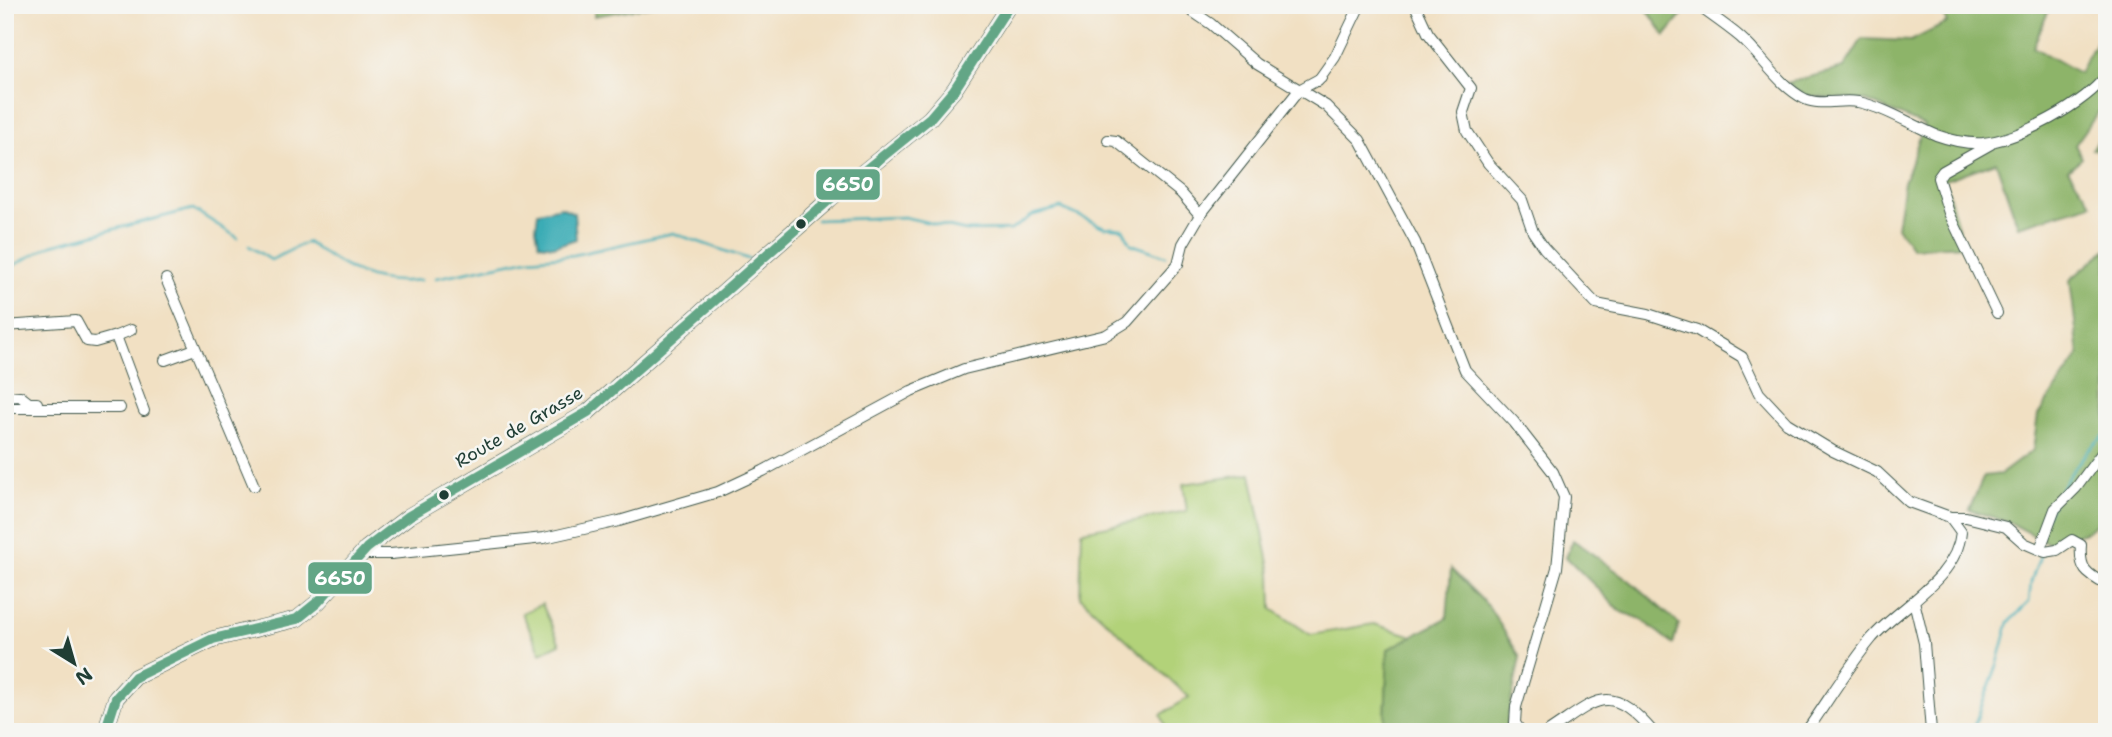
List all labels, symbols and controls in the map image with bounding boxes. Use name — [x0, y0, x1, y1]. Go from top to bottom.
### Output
line badge: 6650 — [815, 168, 881, 201]
text: 6650 — [822, 172, 874, 197]
unlabelled marker — [794, 217, 808, 231]
street label: Route de Grasse — [451, 381, 587, 473]
unlabelled marker — [437, 488, 451, 502]
line badge: 6650 — [307, 561, 373, 595]
text: 6650 — [314, 566, 366, 591]
north arrow — [38, 628, 108, 698]
text: N — [70, 662, 97, 691]

